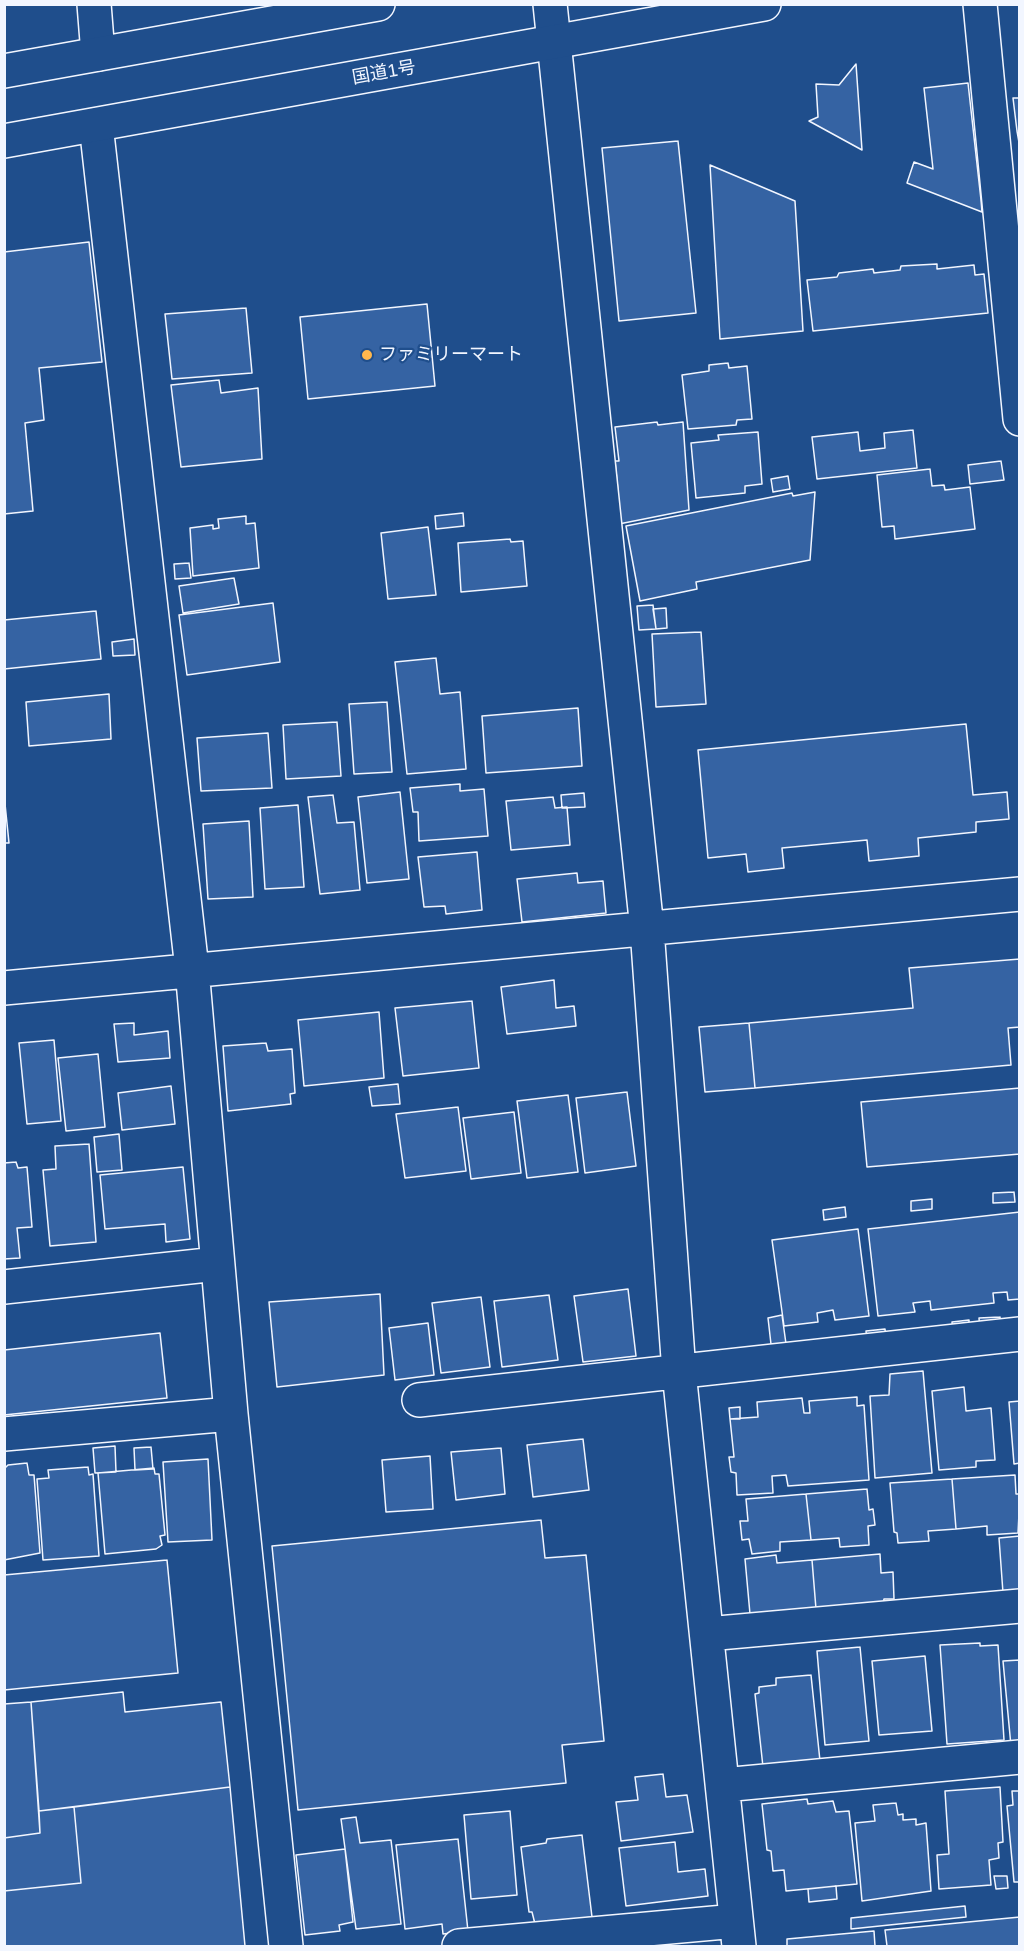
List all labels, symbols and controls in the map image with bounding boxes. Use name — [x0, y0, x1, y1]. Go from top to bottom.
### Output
street label: 国道1号 — [351, 57, 417, 89]
place label: ファミリーマート — [379, 344, 523, 366]
marker: ファミリーマート — [360, 348, 374, 362]

